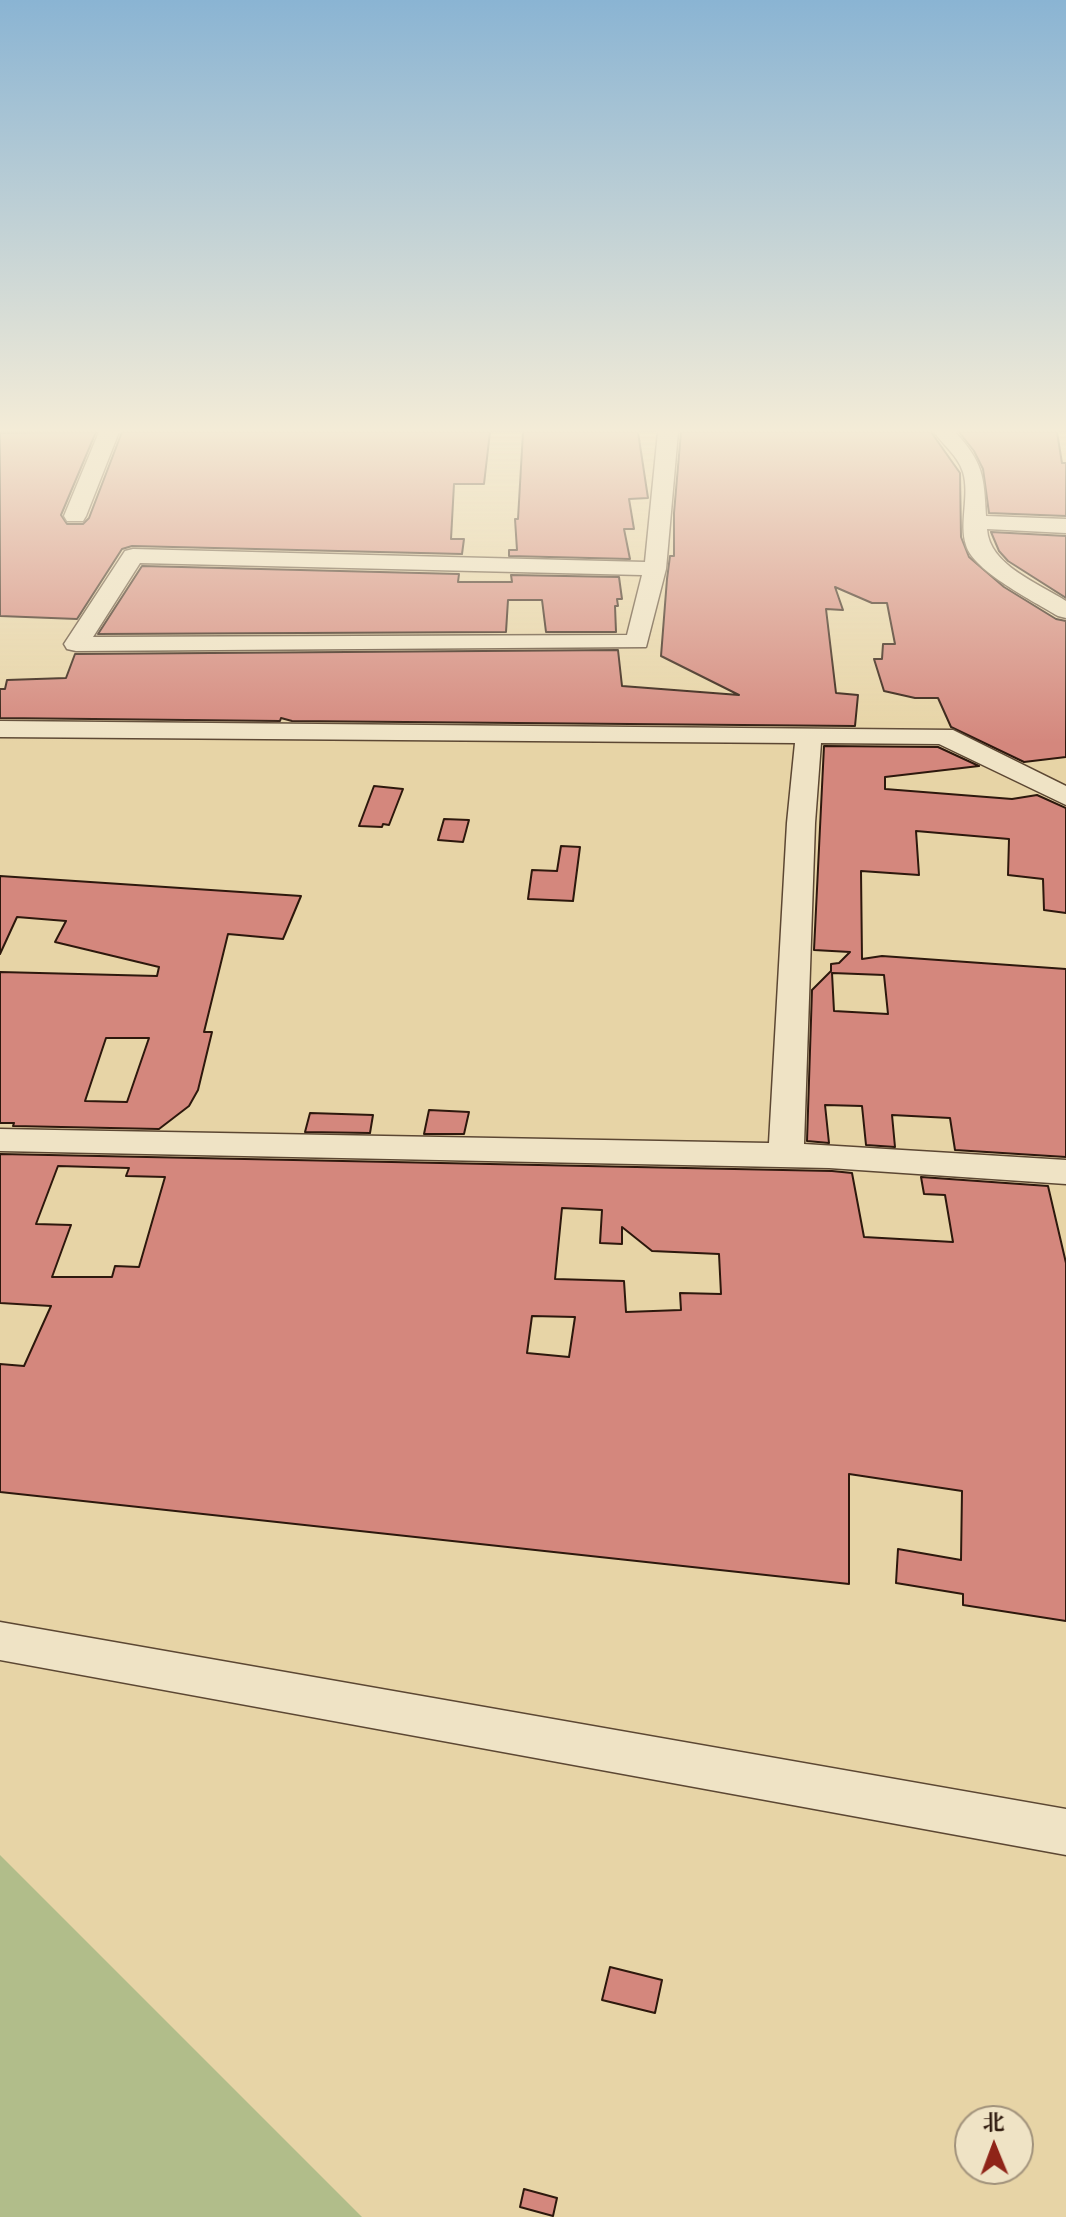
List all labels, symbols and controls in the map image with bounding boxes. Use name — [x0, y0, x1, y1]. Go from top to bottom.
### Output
north arrow — [954, 2105, 1034, 2185]
text: 北 — [982, 2109, 1005, 2136]

